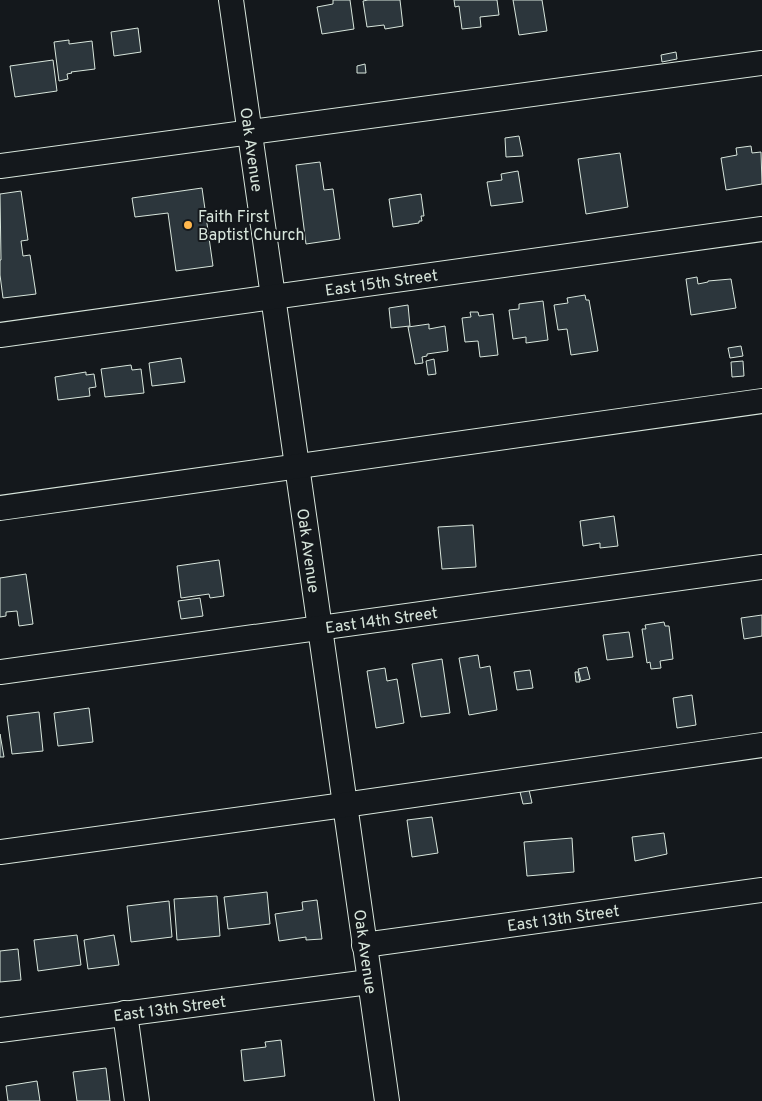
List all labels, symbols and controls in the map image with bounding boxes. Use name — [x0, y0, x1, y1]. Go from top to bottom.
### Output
street label: Oak Avenue — [234, 106, 266, 193]
place label: Faith First Baptist Church — [198, 208, 304, 246]
marker: Faith First Baptist Church — [182, 219, 194, 231]
street label: East 15th Street — [324, 266, 439, 302]
street label: Oak Avenue — [291, 507, 323, 594]
street label: East 14th Street — [324, 604, 439, 639]
street label: East 13th Street — [506, 902, 621, 937]
street label: Oak Avenue — [348, 908, 380, 995]
street label: East 13th Street — [112, 993, 227, 1027]

